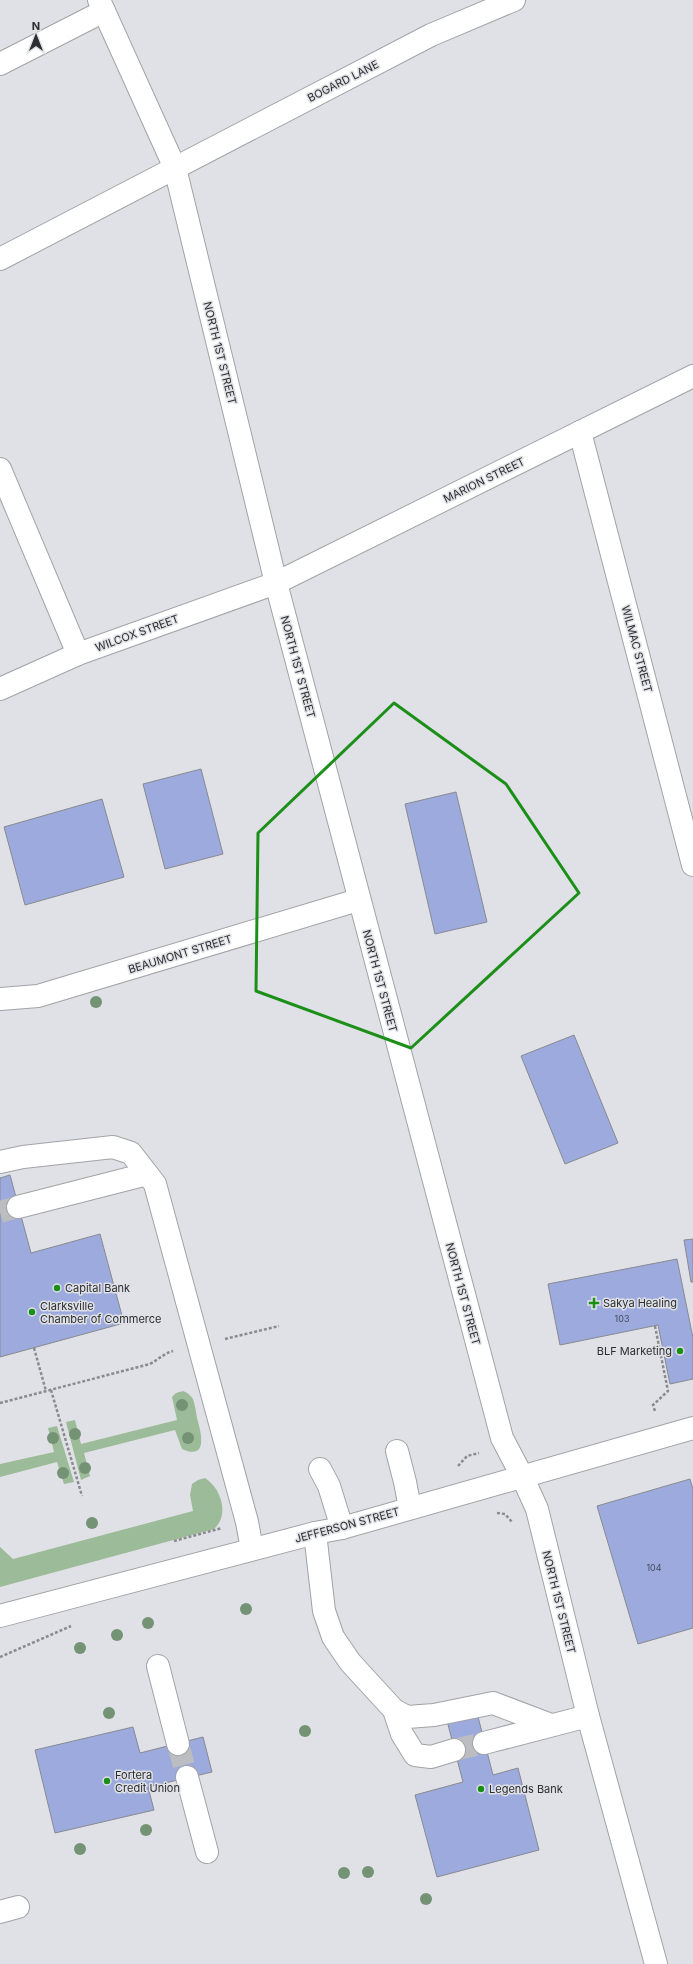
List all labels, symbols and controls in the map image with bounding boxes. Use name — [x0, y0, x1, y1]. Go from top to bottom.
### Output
north arrow — [16, 16, 56, 56]
text: N — [32, 19, 40, 33]
street label: BOGARD LANE — [305, 57, 381, 105]
street label: NORTH 1ST STREET — [200, 300, 240, 406]
street label: MARION STREET — [441, 454, 527, 506]
street label: WILMAC STREET — [619, 604, 655, 694]
street label: WILCOX STREET — [93, 611, 181, 655]
street label: NORTH 1ST STREET — [278, 614, 318, 720]
street label: NORTH 1ST STREET — [360, 928, 400, 1034]
street label: BEAUMONT STREET — [126, 932, 234, 976]
street label: NORTH 1ST STREET — [443, 1241, 483, 1347]
place label: Capital Bank — [65, 1281, 130, 1295]
marker: Capital Bank — [52, 1283, 62, 1293]
place label: Sakya Healing — [603, 1296, 677, 1310]
marker: Sakya Healing — [588, 1297, 600, 1309]
place label: Clarksville Chamber of Commerce — [40, 1299, 161, 1326]
marker: Clarksville Chamber of Commerce — [27, 1307, 37, 1317]
house number: 103 — [615, 1313, 630, 1324]
place label: BLF Marketing — [597, 1344, 672, 1358]
marker: BLF Marketing — [675, 1346, 685, 1356]
street label: JEFFERSON STREET — [293, 1504, 401, 1546]
street label: NORTH 1ST STREET — [539, 1549, 579, 1655]
house number: 104 — [646, 1562, 662, 1573]
place label: Fortera Credit Union — [115, 1768, 180, 1795]
marker: Fortera Credit Union — [102, 1776, 112, 1786]
place label: Legends Bank — [489, 1782, 563, 1796]
marker: Legends Bank — [476, 1784, 486, 1794]

